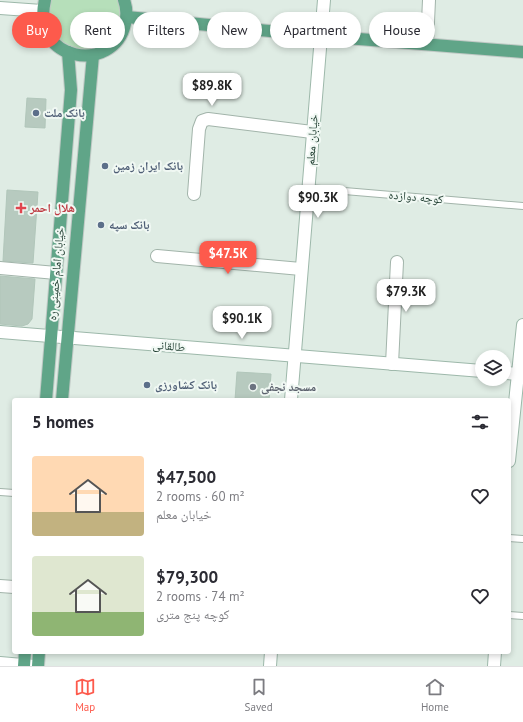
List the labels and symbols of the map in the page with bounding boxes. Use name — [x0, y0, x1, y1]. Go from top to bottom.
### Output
pin: $89.8K — [179, 73, 245, 107]
place label: بانک ملت — [44, 105, 85, 120]
marker: بانک ملت — [31, 108, 41, 118]
street label: خیابان معلم — [302, 114, 322, 166]
place label: بانک ایران زمین — [113, 158, 183, 174]
marker: بانک ایران زمین — [100, 161, 110, 171]
pin: $90.3K — [285, 185, 351, 219]
street label: کوچه دوازده — [388, 187, 444, 206]
place label: هلال احمر — [29, 200, 75, 216]
marker: هلال احمر — [15, 202, 27, 214]
place label: بانک سپه — [109, 217, 150, 232]
marker: بانک سپه — [96, 220, 106, 230]
street label: خیابان امام خمینی ره — [44, 226, 68, 321]
pin: $47.5K — [195, 241, 261, 275]
pin: $79.3K — [373, 279, 439, 313]
pin: $90.1K — [209, 306, 275, 340]
street label: طالقانی — [152, 337, 186, 354]
place label: بانک کشاورزی — [155, 377, 217, 393]
place label: مسجد نجفی — [261, 379, 317, 395]
marker: بانک کشاورزی — [142, 380, 152, 390]
marker: مسجد نجفی — [248, 382, 258, 392]

